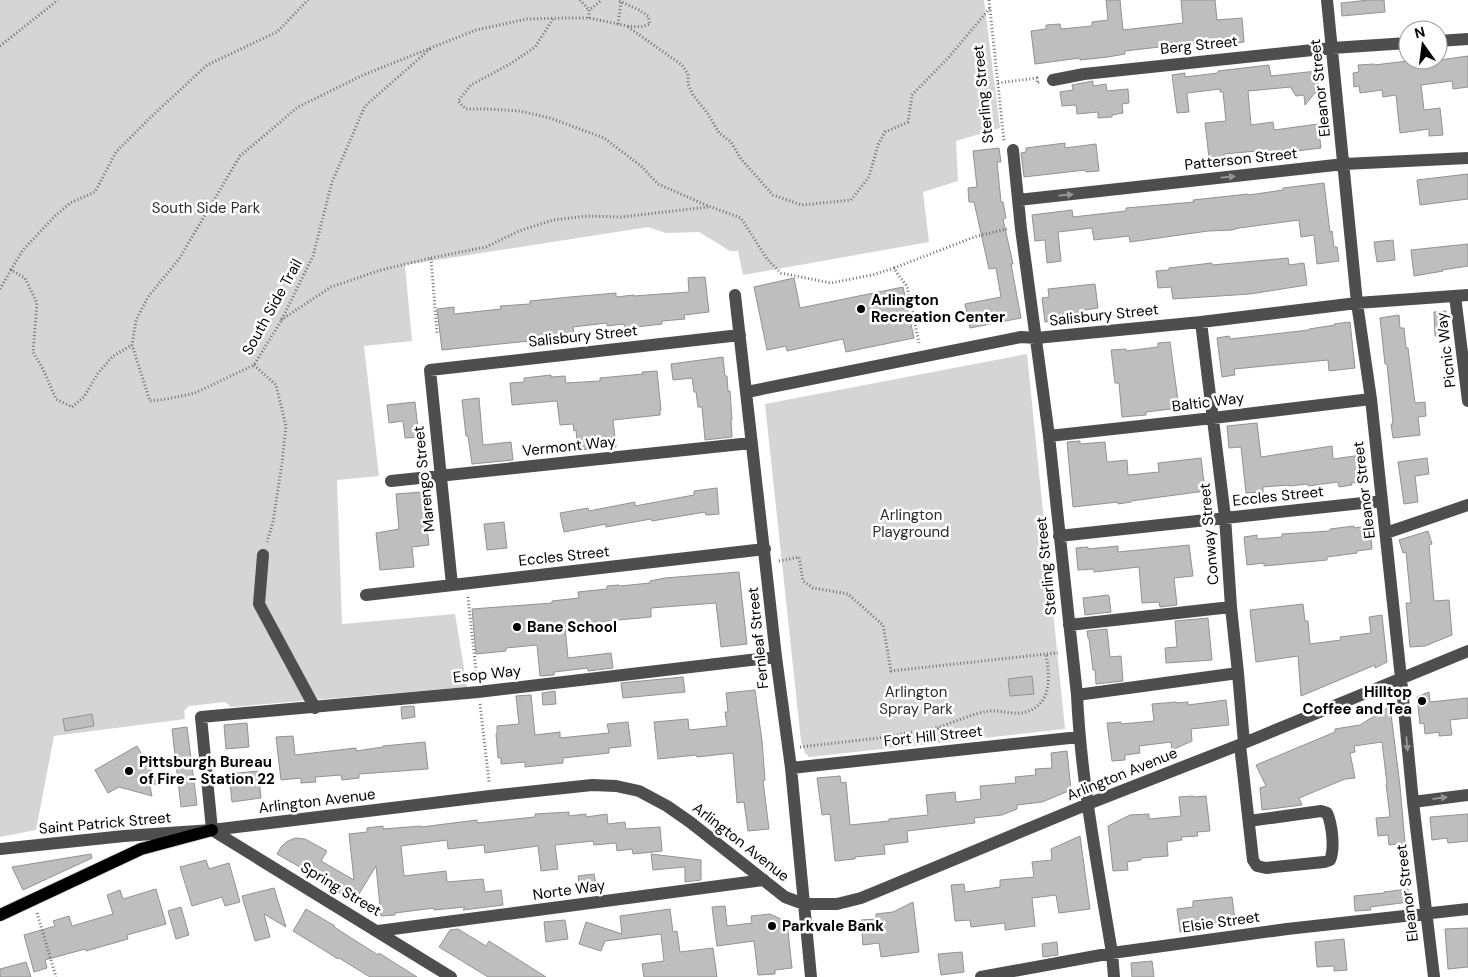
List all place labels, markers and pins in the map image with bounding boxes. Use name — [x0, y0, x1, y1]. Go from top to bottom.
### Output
place label: Arlington Recreation Center — [871, 290, 1005, 327]
marker: Arlington Recreation Center — [855, 303, 867, 315]
place label: Bane School — [527, 617, 617, 637]
marker: Bane School — [511, 621, 523, 633]
place label: Hilltop Coffee and Tea — [1303, 682, 1412, 719]
marker: Hilltop Coffee and Tea — [1416, 695, 1428, 707]
place label: Pittsburgh Bureau of Fire - Station 22 — [139, 752, 275, 789]
marker: Pittsburgh Bureau of Fire - Station 22 — [123, 765, 135, 777]
place label: Parkvale Bank — [782, 916, 884, 936]
marker: Parkvale Bank — [766, 920, 778, 932]

